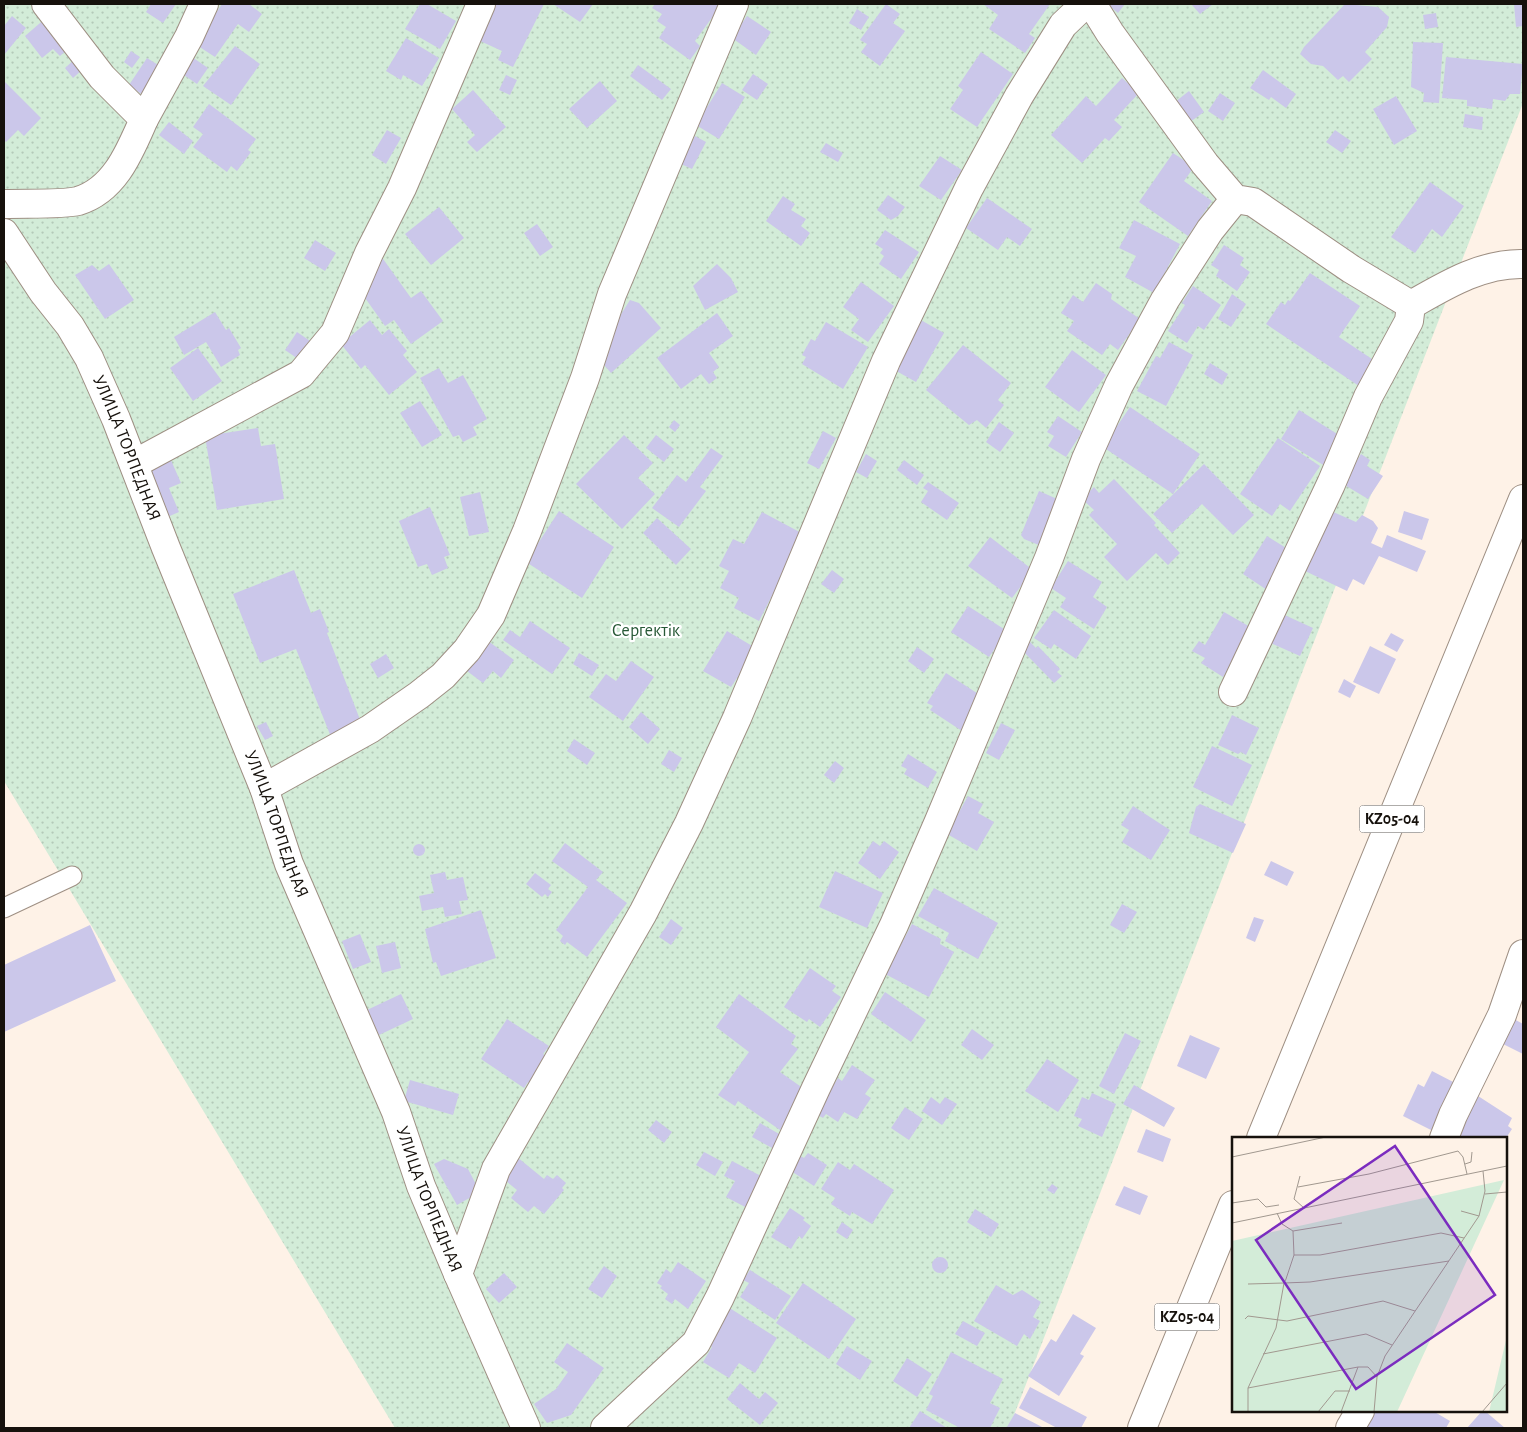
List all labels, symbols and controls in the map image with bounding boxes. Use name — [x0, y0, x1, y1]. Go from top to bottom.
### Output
street label: УЛИЦА ТОРПЕДНАЯ — [89, 373, 164, 523]
park label: Сергектік — [612, 622, 681, 640]
street label: УЛИЦА ТОРПЕДНАЯ — [241, 748, 311, 901]
road number: KZ05-04 — [1360, 806, 1424, 832]
street label: УЛИЦА ТОРПЕДНАЯ — [392, 1124, 465, 1275]
inset map — [1232, 1137, 1507, 1412]
road number: KZ05-04 — [1154, 1304, 1220, 1330]

